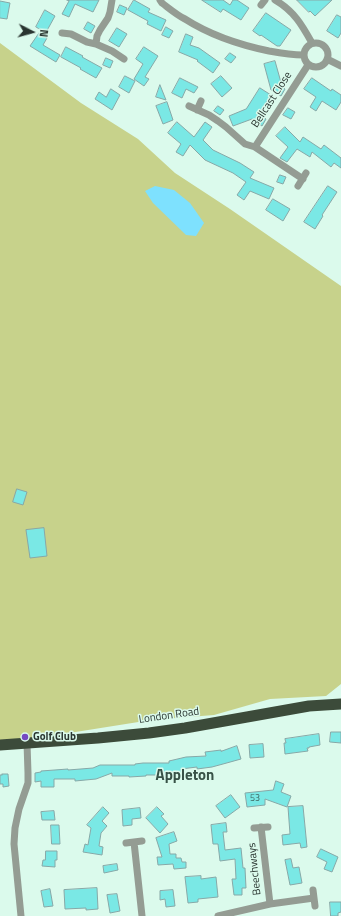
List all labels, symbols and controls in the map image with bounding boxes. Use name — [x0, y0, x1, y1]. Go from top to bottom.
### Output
north arrow — [12, 12, 52, 52]
text: N — [36, 29, 52, 38]
street label: Bellcast Close — [249, 70, 295, 130]
street label: London Road — [138, 705, 200, 727]
place label: Golf Club — [33, 730, 76, 744]
marker: Golf Club — [20, 732, 30, 742]
district label: Appleton — [156, 767, 214, 785]
house number: 53 — [250, 794, 260, 804]
street label: Beechways — [246, 842, 264, 896]

